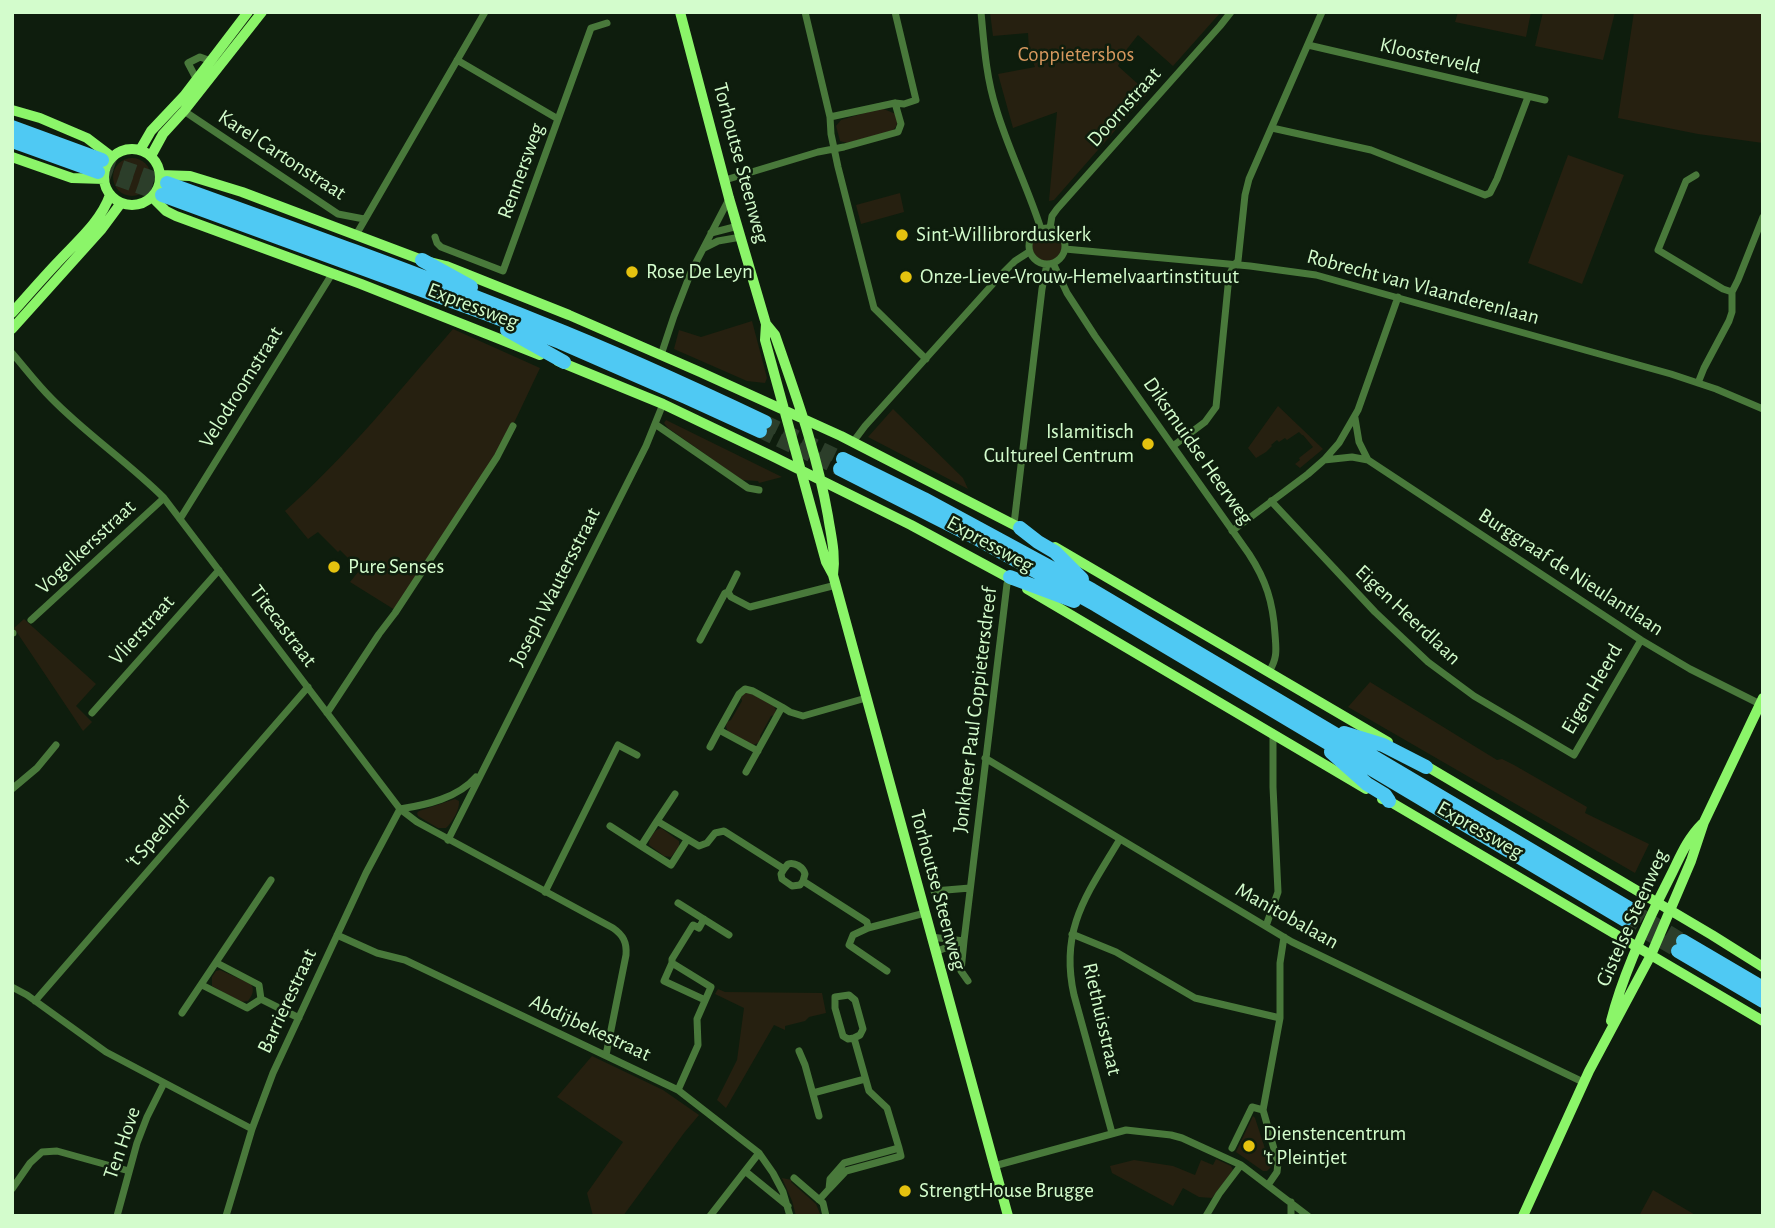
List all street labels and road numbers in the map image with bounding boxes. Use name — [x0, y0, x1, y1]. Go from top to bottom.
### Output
street label: Kloosterveld — [1377, 32, 1483, 80]
street label: Doornstraat — [1082, 62, 1166, 152]
street label: Torhoutse Steenweg — [707, 80, 775, 246]
street label: Karel Cartonstraat — [213, 104, 351, 206]
street label: Rennersweg — [492, 120, 550, 222]
street label: Robrecht van Vlaanderenlaan — [1304, 244, 1542, 330]
street label: Expressweg — [424, 277, 522, 335]
street label: Velodroomstraat — [194, 322, 288, 452]
street label: Diksmuidse Heerweg — [1138, 372, 1258, 530]
street label: Vogelkersstraat — [31, 494, 141, 600]
street label: Joseph Wautersstraat — [504, 503, 606, 671]
street label: Burggraaf de Nieulantlaan — [1474, 503, 1668, 641]
street label: Expressweg — [942, 510, 1038, 578]
street label: Eigen Heerdlaan — [1350, 560, 1466, 670]
street label: Titecastraat — [244, 580, 322, 672]
street label: Jonkheer Paul Coppietersdreef — [947, 586, 1003, 834]
street label: Vlierstraat — [104, 590, 180, 670]
street label: Eigen Heerd — [1556, 639, 1628, 739]
street label: 't Speelhof — [120, 792, 196, 874]
street label: Expressweg — [1432, 795, 1528, 865]
street label: Torhoutse Steenweg — [904, 807, 972, 973]
street label: Gistelse Steenweg — [1591, 846, 1673, 990]
street label: Manitobalaan — [1231, 877, 1343, 955]
street label: Barrierestraat — [252, 945, 322, 1057]
street label: Riethuisstraat — [1077, 960, 1127, 1078]
street label: Abdijbekestraat — [525, 989, 655, 1067]
street label: Ten Hove — [98, 1103, 146, 1183]

